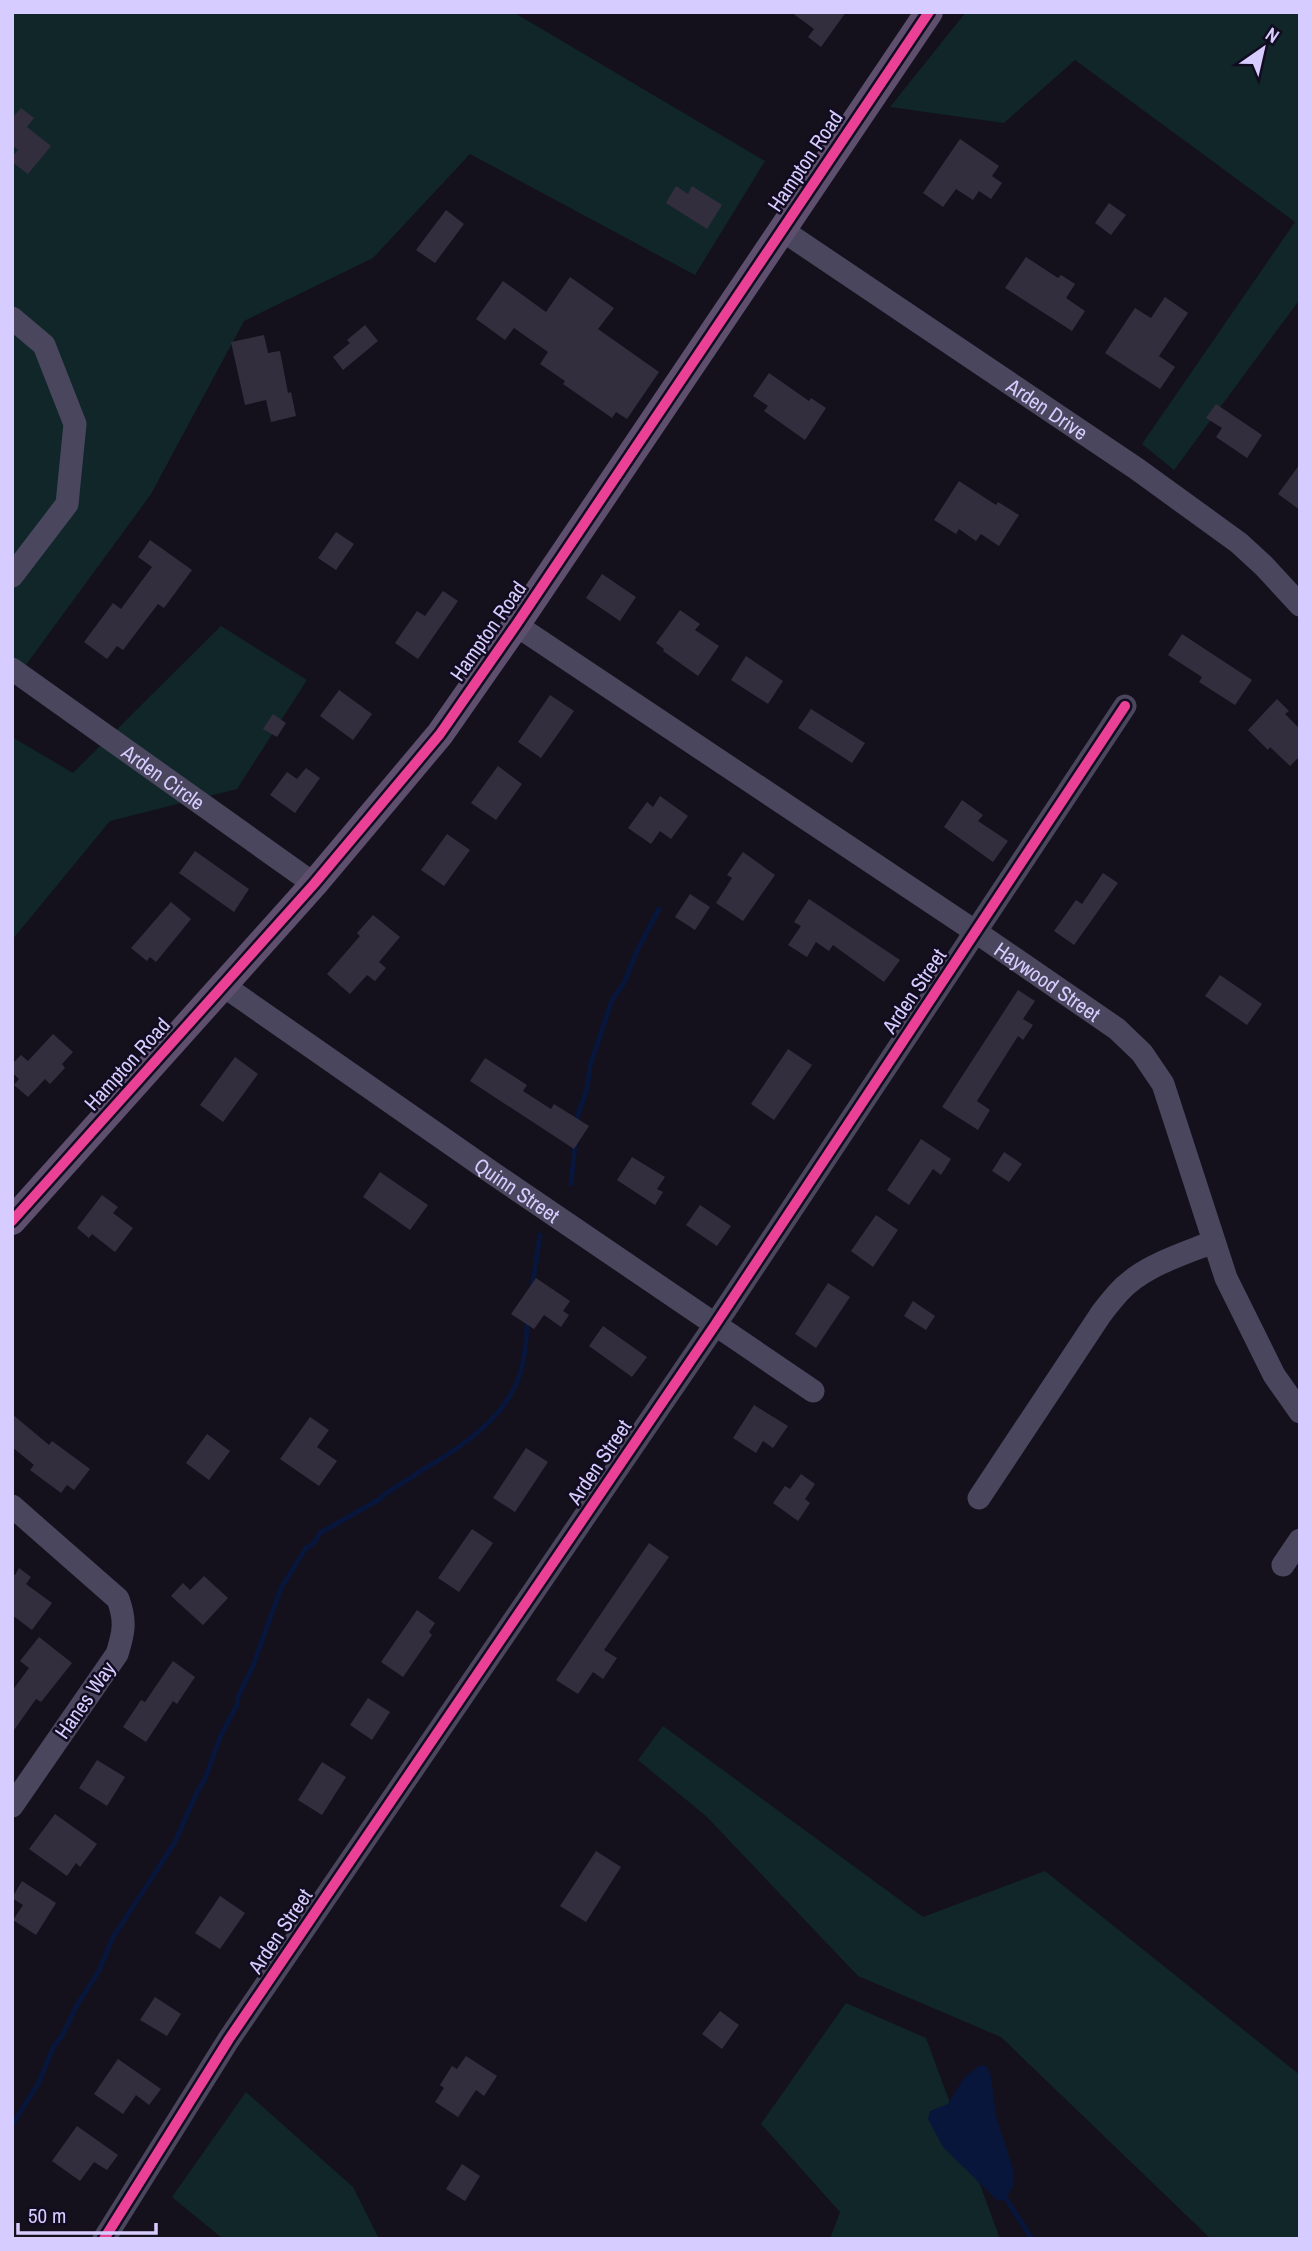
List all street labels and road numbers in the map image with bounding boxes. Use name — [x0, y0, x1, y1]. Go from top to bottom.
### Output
street label: Hampton Road — [761, 105, 849, 217]
street label: Arden Drive — [1000, 370, 1094, 446]
street label: Hampton Road — [443, 575, 533, 687]
street label: Arden Circle — [115, 737, 211, 816]
street label: Haywood Street — [989, 935, 1107, 1028]
street label: Arden Street — [874, 943, 953, 1040]
street label: Hampton Road — [77, 1011, 177, 1117]
street label: Quinn Street — [469, 1150, 566, 1229]
street label: Arden Street — [559, 1414, 638, 1511]
street label: Hanes Way — [48, 1655, 122, 1745]
street label: Arden Street — [240, 1883, 319, 1980]

